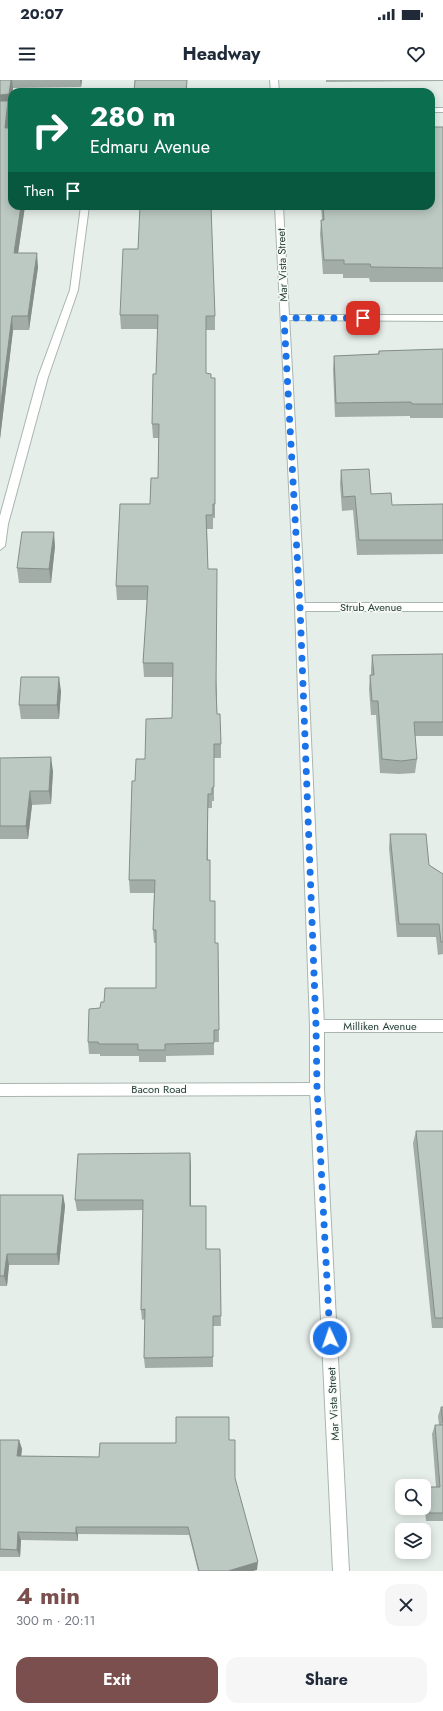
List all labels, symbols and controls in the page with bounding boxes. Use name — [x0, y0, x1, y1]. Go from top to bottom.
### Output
text: 20:07 — [20, 3, 64, 25]
text: Headway — [183, 41, 260, 67]
icon: menu — [16, 43, 38, 65]
icon: heart — [405, 43, 427, 65]
text: 280 m — [90, 96, 176, 137]
icon: right — [24, 104, 76, 156]
text: Edmaru Avenue — [90, 134, 210, 160]
text: Then — [24, 180, 54, 202]
icon: arrive — [62, 180, 84, 202]
street label: Mar Vista Street — [273, 228, 291, 302]
pin — [346, 301, 380, 335]
icon: arrive — [352, 307, 374, 329]
street label: Strub Avenue — [340, 599, 402, 615]
street label: Milliken Avenue — [343, 1018, 417, 1034]
street label: Bacon Road — [131, 1081, 187, 1097]
position arrow — [309, 1317, 351, 1359]
street label: Mar Vista Street — [323, 1367, 343, 1441]
map controls — [395, 1479, 431, 1559]
button: search — [395, 1479, 431, 1515]
button: layers — [395, 1523, 431, 1559]
text: 4 min — [16, 1578, 80, 1613]
button: close — [385, 1584, 427, 1626]
text: 300 m · 20:11 — [16, 1611, 95, 1630]
button: Exit — [16, 1657, 218, 1703]
button: Share — [226, 1657, 427, 1703]

